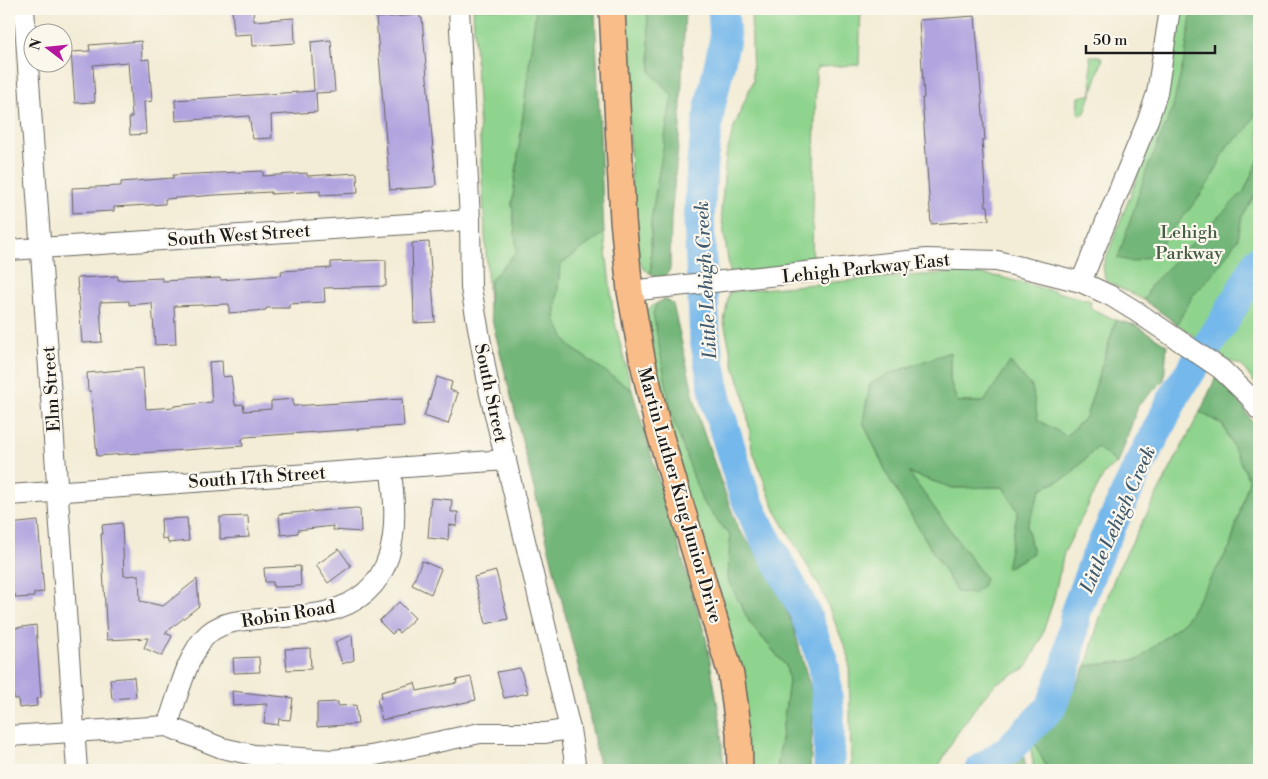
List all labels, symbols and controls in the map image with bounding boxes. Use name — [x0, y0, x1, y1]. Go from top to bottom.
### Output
north arrow — [22, 22, 72, 72]
scale bar — [1086, 22, 1214, 54]
text: 50 m — [1093, 31, 1127, 50]
text: N — [26, 37, 47, 52]
water label: Little Lehigh Creek — [690, 200, 722, 360]
street label: South West Street — [167, 219, 312, 252]
park label: Lehigh Parkway — [1155, 221, 1223, 265]
street label: Lehigh Parkway East — [781, 248, 952, 289]
street label: South Street — [469, 341, 512, 445]
street label: Elm Street — [37, 345, 66, 433]
street label: Martin Luther King Junior Drive — [632, 365, 727, 626]
water label: Little Lehigh Creek — [1074, 442, 1161, 597]
street label: South 17th Street — [188, 461, 327, 494]
street label: Robin Road — [239, 596, 337, 633]

